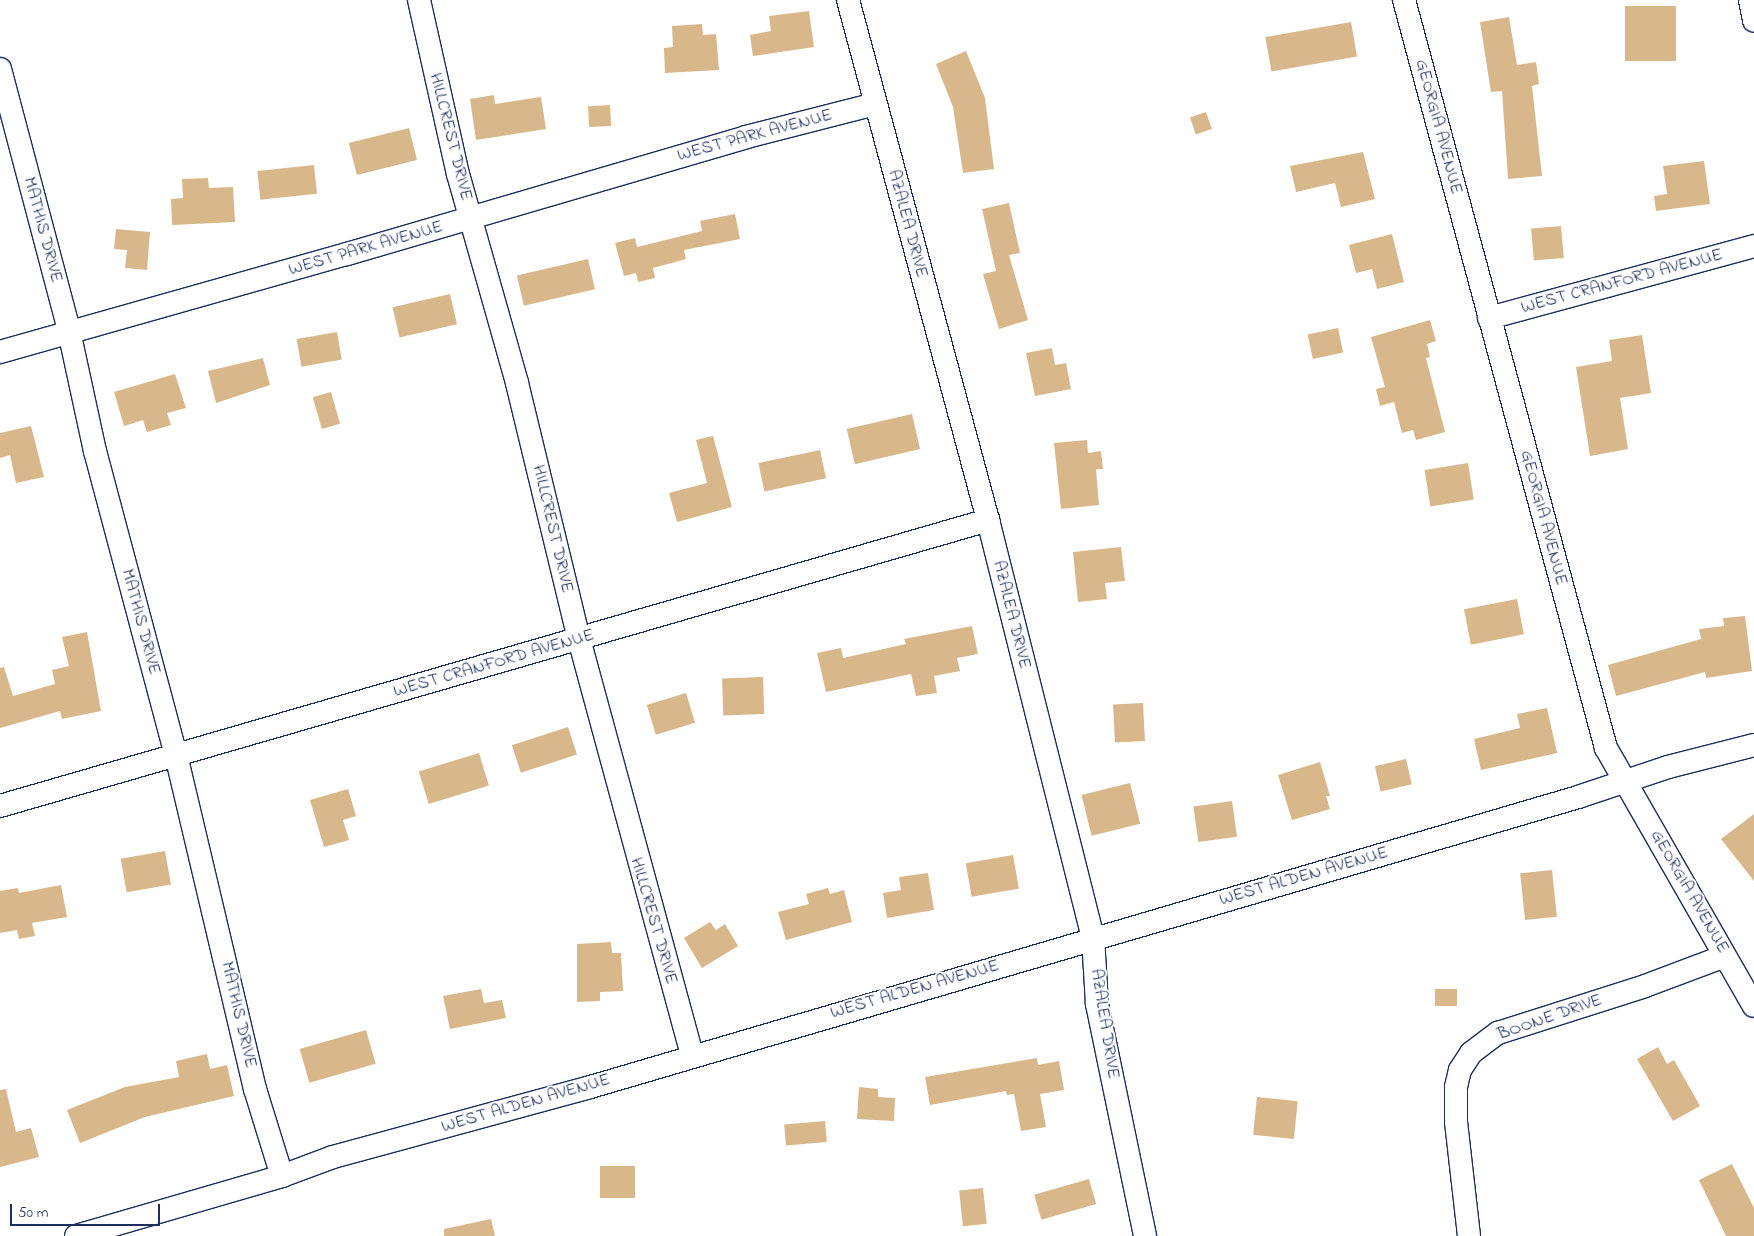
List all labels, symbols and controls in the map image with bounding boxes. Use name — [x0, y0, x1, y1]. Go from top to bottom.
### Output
street label: GEORGIA AVENUE — [1410, 57, 1466, 197]
street label: HILLCREST DRIVE — [424, 71, 476, 203]
street label: WEST PARK AVENUE — [675, 105, 835, 167]
street label: AZALEA DRIVE — [882, 167, 932, 281]
street label: MATHIS DRIVE — [17, 175, 67, 285]
street label: WEST PARK AVENUE — [286, 217, 446, 281]
street label: WEST CRANFORD AVENUE — [1519, 245, 1725, 319]
street label: GEORGIA AVENUE — [1515, 448, 1571, 588]
street label: HILLCREST DRIVE — [527, 463, 577, 595]
street label: AZALEA DRIVE — [987, 558, 1035, 672]
street label: MATHIS DRIVE — [115, 567, 165, 677]
street label: WEST CRANFORD AVENUE — [391, 625, 597, 703]
street label: GEORGIA AVENUE — [1645, 826, 1733, 958]
street label: WEST ALDEN AVENUE — [1217, 843, 1391, 911]
street label: HILLCREST DRIVE — [625, 855, 681, 987]
street label: WEST ALDEN AVENUE — [828, 956, 1002, 1024]
street label: MATHIS DRIVE — [215, 960, 261, 1070]
street label: AZALEA DRIVE — [1085, 967, 1123, 1081]
street label: BOONE DRIVE — [1495, 990, 1605, 1046]
street label: WEST ALDEN AVENUE — [439, 1070, 613, 1138]
scale bar — [12, 1194, 162, 1226]
text: 50 m — [18, 1202, 48, 1224]

